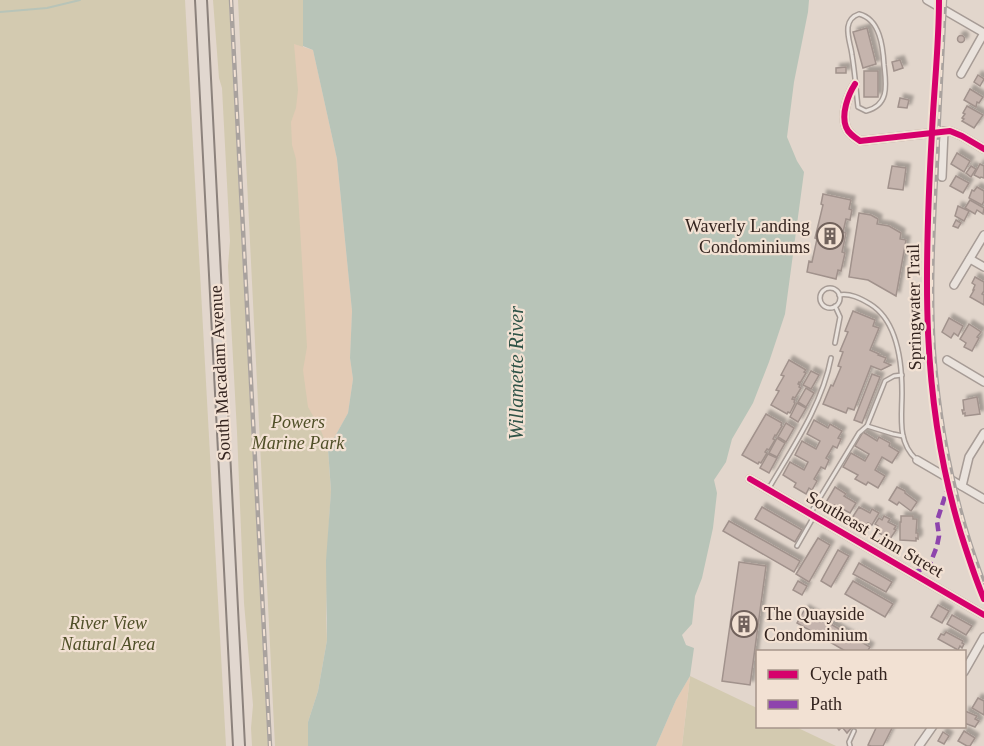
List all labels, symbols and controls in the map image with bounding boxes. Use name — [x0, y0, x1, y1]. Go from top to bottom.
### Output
place label: Waverly Landing Condominiums — [685, 216, 810, 257]
building icon: Waverly Landing Condominiums — [815, 221, 845, 251]
street label: Springwater Trail — [903, 244, 925, 370]
street label: South Macadam Avenue — [205, 285, 235, 461]
water label: Willamette River — [505, 306, 527, 440]
park label: Powers Marine Park — [251, 412, 345, 453]
street label: Southeast Linn Street — [803, 487, 947, 581]
place label: The Quayside Condominium — [764, 604, 868, 645]
building icon: The Quayside Condominium — [729, 609, 759, 639]
park label: River View Natural Area — [60, 613, 155, 654]
legend — [756, 650, 966, 728]
text: Cycle path — [810, 664, 887, 684]
text: Path — [810, 694, 842, 714]

